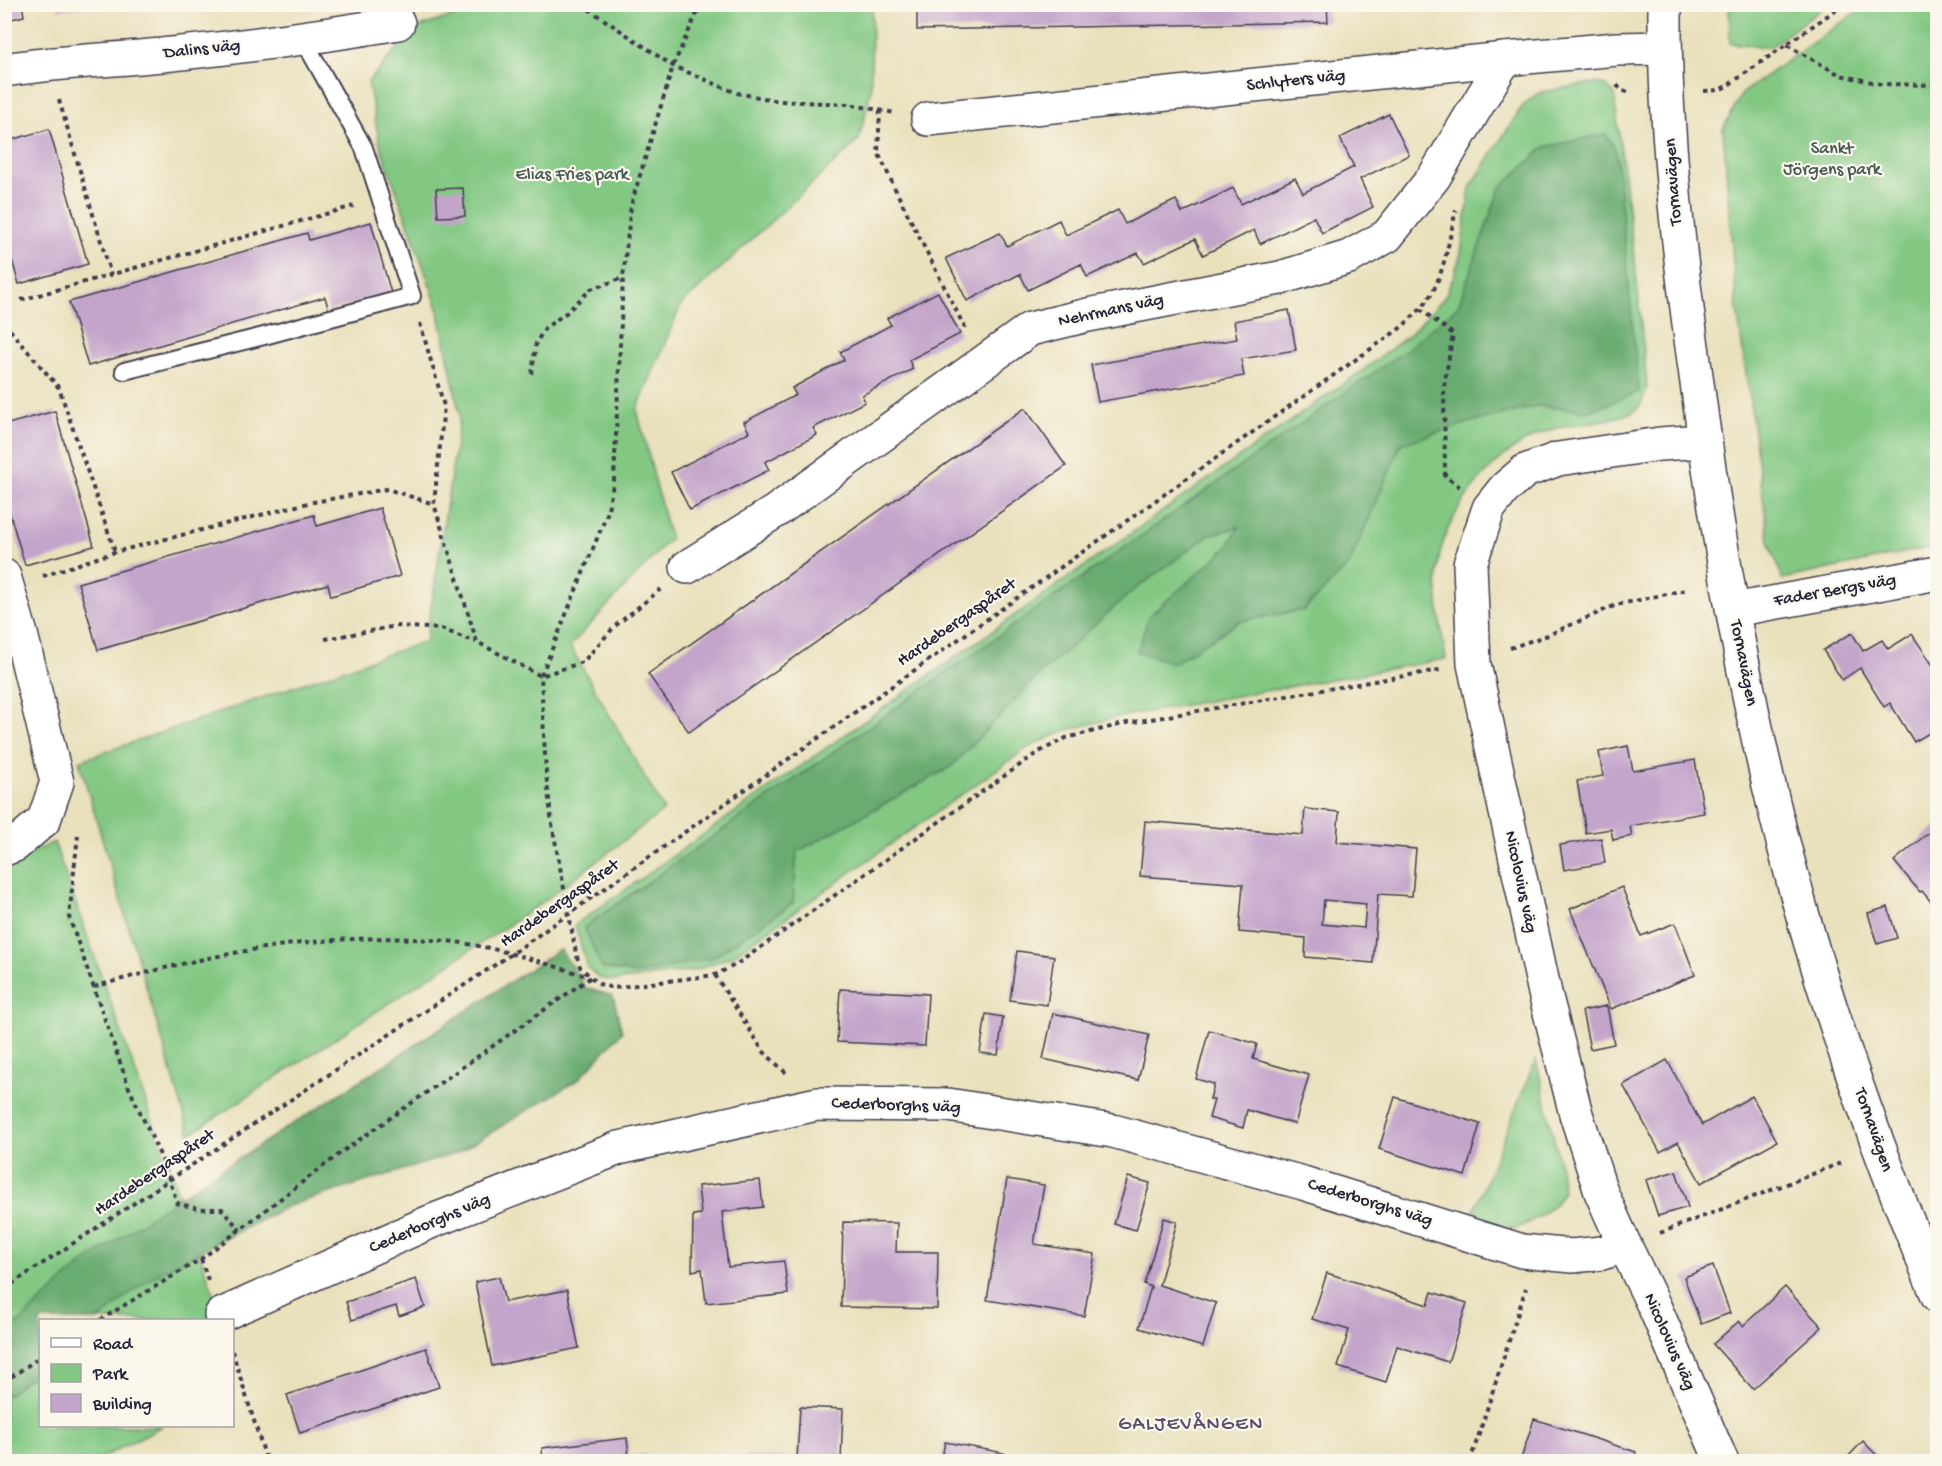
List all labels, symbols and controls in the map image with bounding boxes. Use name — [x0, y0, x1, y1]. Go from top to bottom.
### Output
street label: Dalins väg — [162, 36, 241, 65]
street label: Schlyters väg — [1246, 65, 1346, 97]
street label: Tornavägen — [1660, 137, 1688, 227]
park label: Sankt Jörgens park — [1783, 139, 1883, 181]
park label: Elias Fries park — [516, 165, 630, 186]
street label: Nehrmans väg — [1056, 290, 1166, 332]
street label: Fader Bergs väg — [1771, 570, 1898, 612]
street label: Hardebergaspåret — [893, 573, 1022, 672]
street label: Tornavägen — [1724, 617, 1762, 708]
street label: Nicolovius väg — [1499, 829, 1541, 935]
street label: Hardebergaspåret — [496, 854, 625, 953]
street label: Tornavägen — [1849, 1084, 1897, 1175]
street label: Cederborghs väg — [831, 1093, 961, 1119]
street label: Hardebergaspåret — [91, 1124, 220, 1221]
street label: Cederborghs väg — [1305, 1174, 1435, 1232]
street label: Cederborghs väg — [366, 1189, 494, 1259]
street label: Nicolovius väg — [1638, 1290, 1700, 1394]
legend — [39, 1319, 234, 1427]
text: Road — [93, 1335, 134, 1356]
text: Park — [92, 1365, 129, 1386]
text: Building — [92, 1395, 152, 1416]
district label: GALJEVÅNGEN — [1118, 1411, 1264, 1437]

